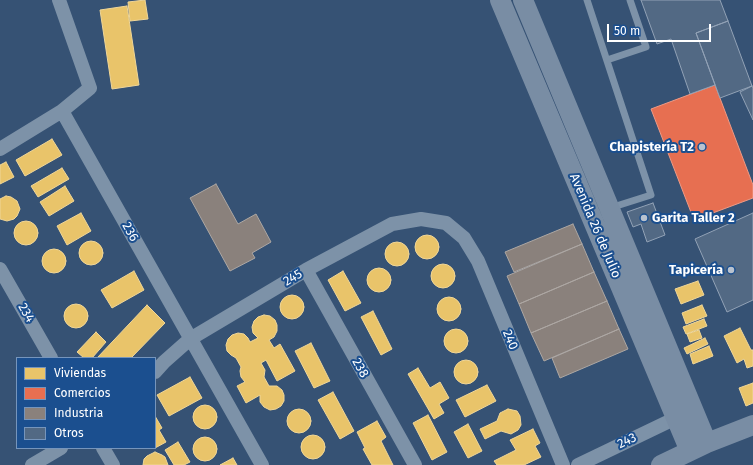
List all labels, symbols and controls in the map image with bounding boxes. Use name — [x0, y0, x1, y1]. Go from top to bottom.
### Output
scale bar — [609, 16, 713, 42]
text: 50 m — [614, 24, 640, 38]
place label: Chapistería T2 — [610, 139, 694, 155]
marker: Chapistería T2 — [697, 142, 707, 152]
street label: Avenida 26 de Julio — [566, 171, 624, 281]
place label: Garita Taller 2 — [652, 210, 735, 226]
marker: Garita Taller 2 — [639, 213, 649, 223]
street label: 236 — [118, 220, 142, 244]
place label: Tapicería — [669, 262, 723, 278]
marker: Tapicería — [726, 265, 736, 275]
street label: 245 — [281, 266, 305, 290]
street label: 234 — [14, 301, 38, 325]
street label: 240 — [499, 328, 521, 352]
street label: 238 — [348, 355, 372, 381]
legend — [16, 357, 156, 449]
text: Viviendas — [54, 366, 106, 380]
text: Comercios — [54, 386, 110, 400]
text: Industria — [54, 406, 103, 420]
text: Otros — [54, 426, 84, 440]
street label: 243 — [615, 430, 639, 452]

